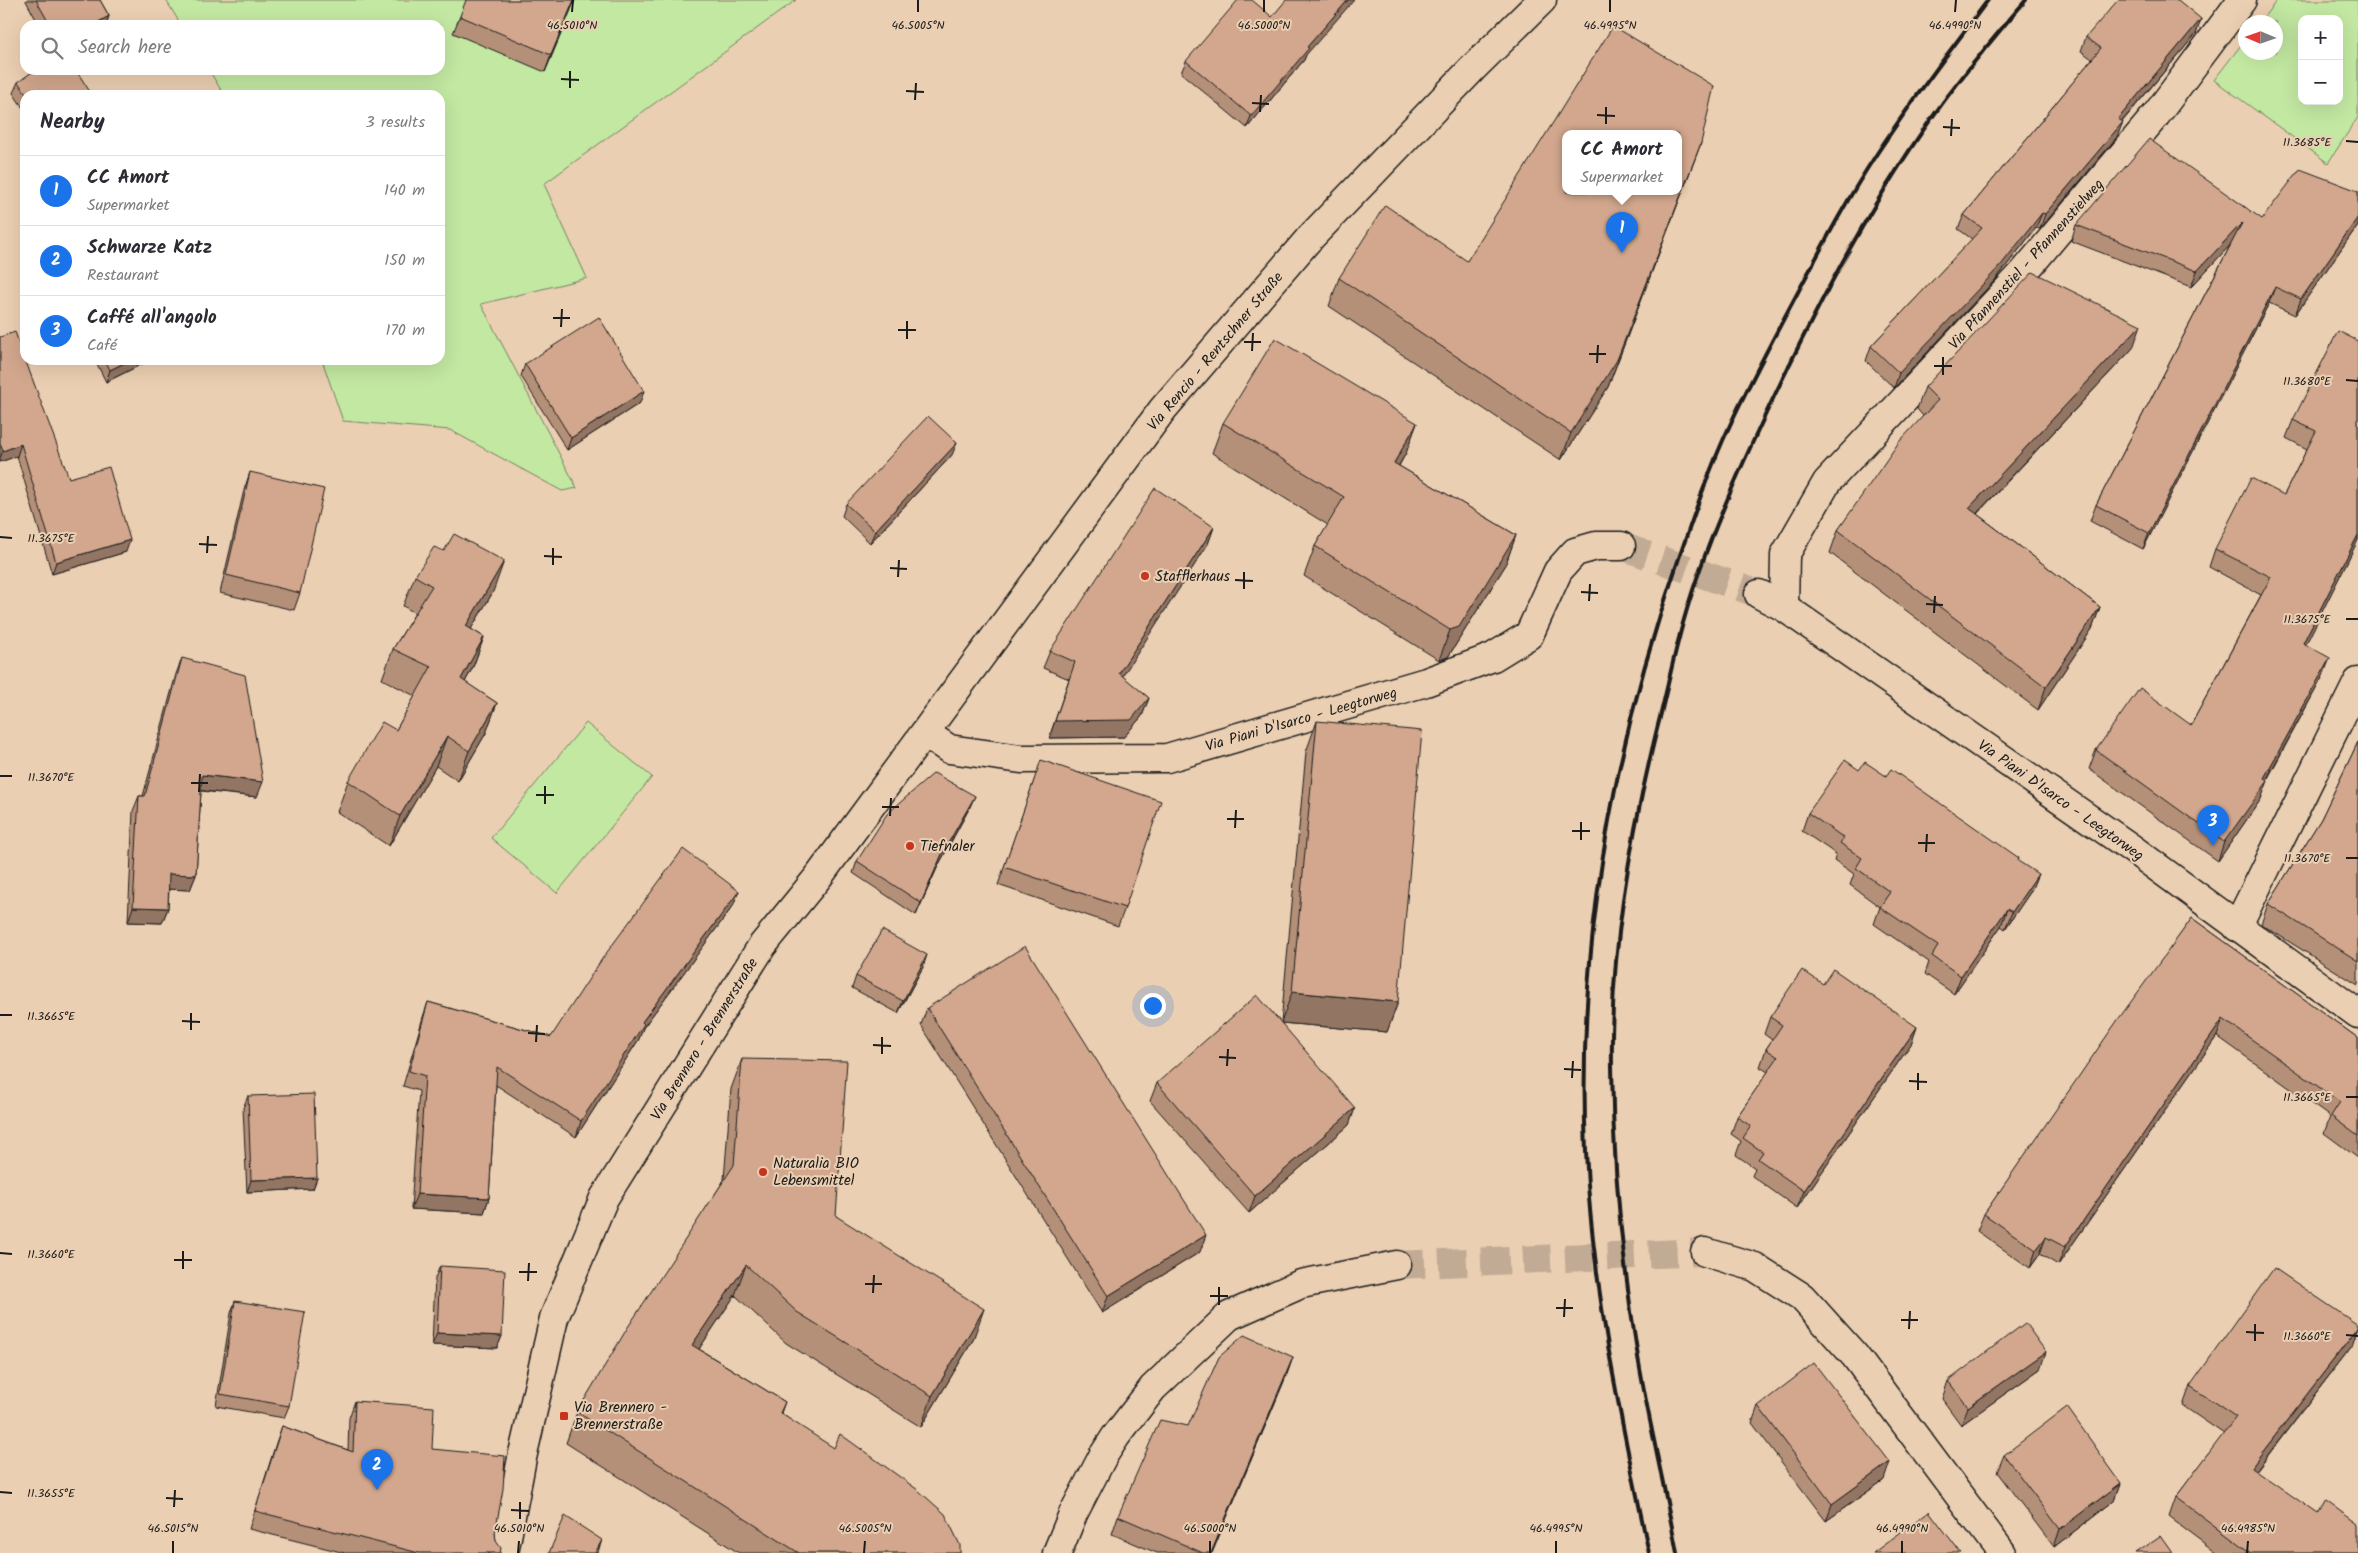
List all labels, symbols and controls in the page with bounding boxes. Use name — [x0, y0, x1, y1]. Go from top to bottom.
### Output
north arrow — [2238, 15, 2283, 60]
map controls — [2298, 15, 2343, 105]
button: + — [2298, 15, 2343, 60]
text: 46.5010°N — [547, 16, 597, 35]
text: 46.5005°N — [891, 16, 945, 35]
text: 46.5000°N — [1238, 16, 1290, 35]
text: 46.4995°N — [1583, 16, 1637, 35]
text: 46.4990°N — [1929, 16, 1981, 35]
search box — [20, 20, 445, 75]
text: Search here — [78, 33, 172, 63]
icon: search — [38, 34, 66, 62]
button: − — [2298, 60, 2343, 105]
text: Nearby — [40, 106, 105, 139]
text: 3 results — [366, 110, 425, 135]
popup — [1562, 130, 1682, 195]
text: 11.3685°E — [2283, 133, 2332, 152]
text: CC Amort — [1581, 135, 1663, 165]
text: CC Amort — [87, 163, 169, 193]
text: Supermarket — [1581, 165, 1663, 190]
street label: Via Pfannenstiel - Pfannenstielweg — [1943, 174, 2110, 356]
text: 1 — [54, 178, 58, 203]
text: 140 m — [384, 178, 425, 203]
text: Supermarket — [87, 193, 170, 218]
pin: 1 — [1606, 212, 1638, 253]
text: Schwarze Katz — [87, 233, 212, 263]
text: 2 — [51, 248, 61, 273]
text: 150 m — [384, 248, 425, 273]
text: Restaurant — [87, 263, 159, 288]
street label: Via Rencio - Rentschner Straße — [1142, 267, 1290, 437]
text: Caffé all'angolo — [87, 303, 217, 333]
text: 3 — [52, 318, 60, 343]
text: 170 m — [385, 318, 425, 343]
text: Café — [87, 333, 117, 358]
text: 11.3680°E — [2283, 372, 2332, 391]
text: 11.3675°E — [28, 529, 75, 548]
place label: Stafflerhaus — [1155, 565, 1231, 589]
marker: Stafflerhaus — [1139, 570, 1151, 582]
text: 11.3675°E — [2284, 610, 2331, 629]
street label: Via Piani D'Isarco - Leegtorweg — [1203, 681, 1400, 759]
street label: Via Piani D'Isarco - Leegtorweg — [1972, 734, 2149, 868]
text: 11.3670°E — [28, 768, 75, 787]
pin: 3 — [2197, 805, 2229, 846]
place label: Tiefnaler — [920, 835, 975, 859]
marker: Tiefnaler — [904, 840, 916, 852]
text: 11.3670°E — [2284, 849, 2331, 868]
street label: Via Brennero - Brennerstraße — [645, 953, 765, 1126]
your location — [1140, 993, 1166, 1019]
text: 11.3665°E — [27, 1007, 76, 1026]
text: 11.3665°E — [2283, 1088, 2332, 1107]
place label: Naturalia BIO Lebensmittel — [773, 1152, 859, 1193]
marker: Naturalia BIO Lebensmittel — [757, 1166, 769, 1178]
text: 11.3660°E — [27, 1245, 76, 1264]
text: 11.3660°E — [2283, 1327, 2332, 1346]
place label: Via Brennero - Brennerstraße — [574, 1396, 667, 1437]
marker: Via Brennero - Brennerstraße — [558, 1410, 570, 1422]
pin: 2 — [361, 1449, 393, 1490]
text: 11.3655°E — [27, 1484, 76, 1503]
text: 46.5015°N — [148, 1519, 198, 1538]
text: 46.5010°N — [494, 1519, 544, 1538]
text: 46.5005°N — [838, 1519, 892, 1538]
text: 46.5000°N — [1184, 1519, 1236, 1538]
text: 46.4995°N — [1529, 1519, 1583, 1538]
text: 46.4990°N — [1876, 1519, 1928, 1538]
text: 46.4985°N — [2221, 1519, 2275, 1538]

